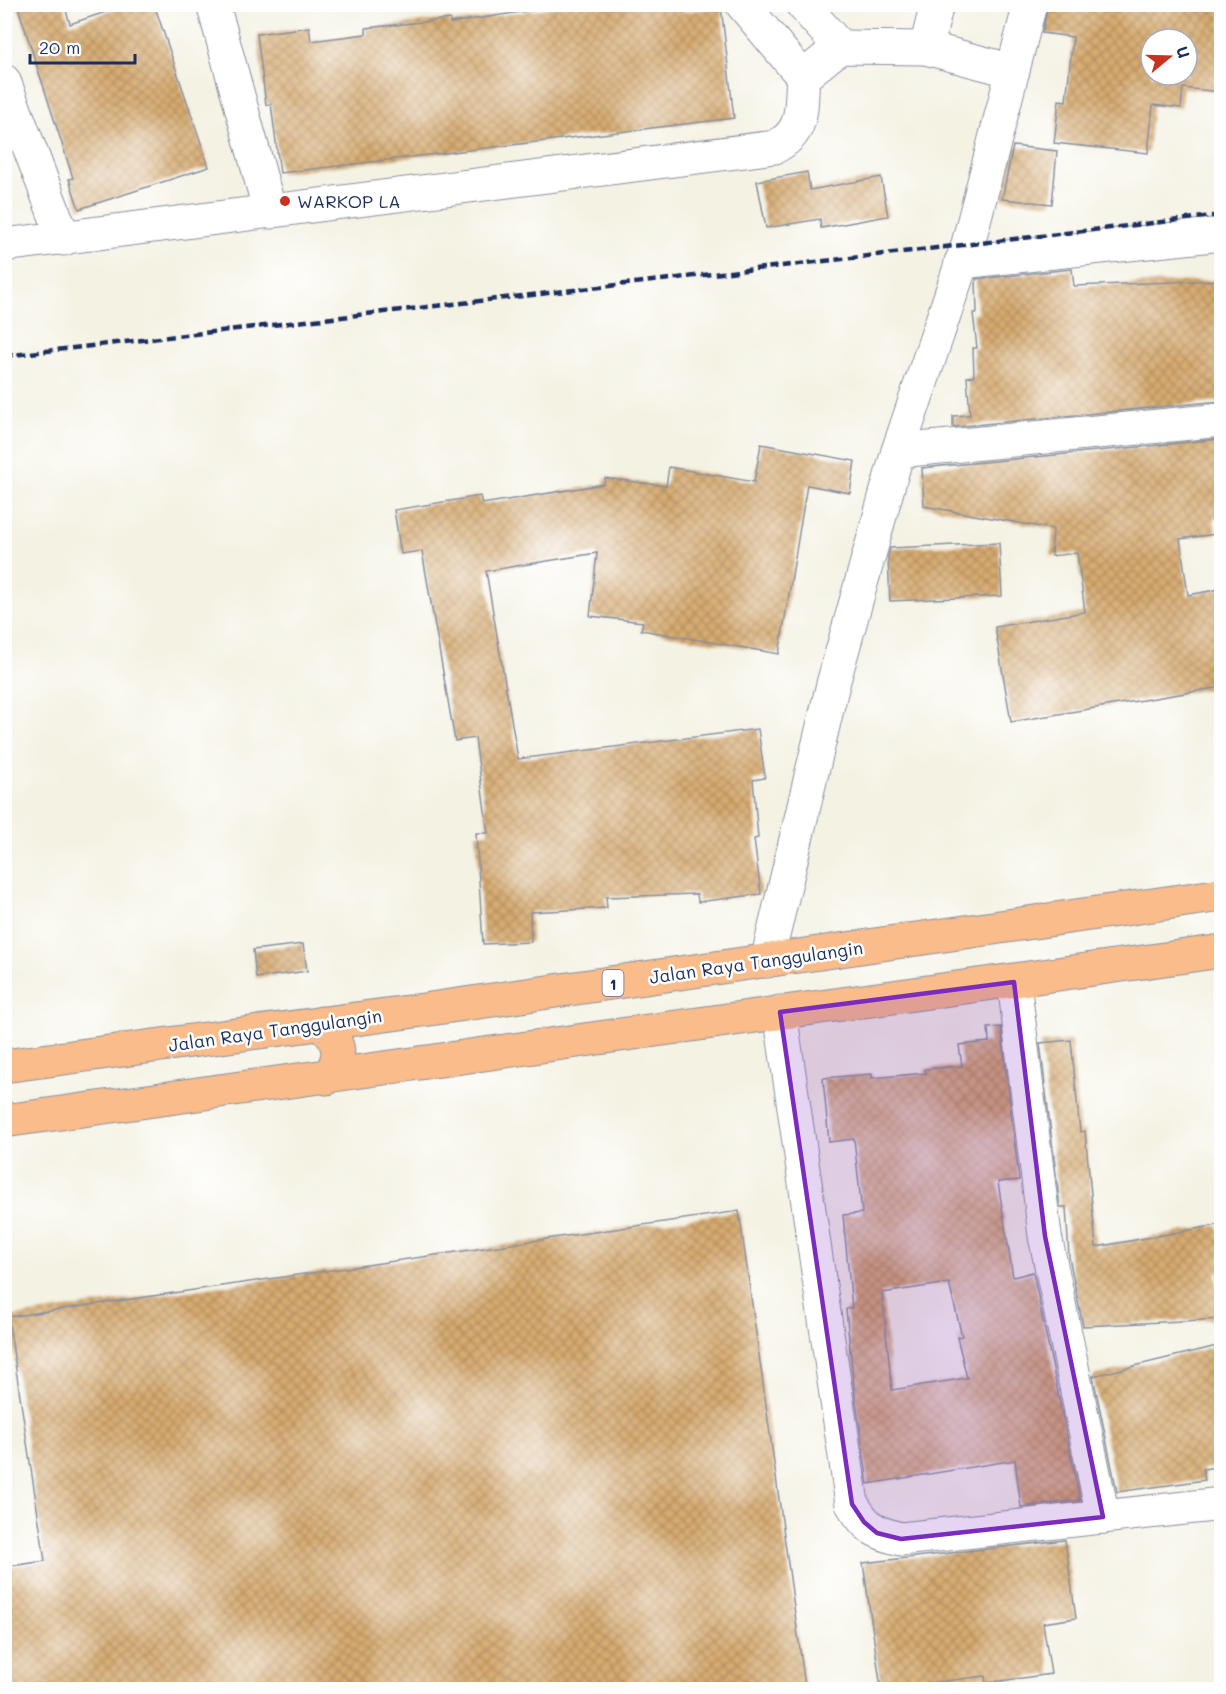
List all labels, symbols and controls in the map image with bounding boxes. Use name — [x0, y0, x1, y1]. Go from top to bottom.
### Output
scale bar — [30, 27, 135, 65]
north arrow — [1139, 27, 1199, 87]
text: 20 m — [39, 35, 80, 59]
text: U — [1172, 43, 1195, 61]
place label: WARKOP LA — [297, 189, 401, 213]
marker: WARKOP LA — [278, 194, 292, 208]
street label: Jalan Raya Tanggulangin — [648, 935, 864, 989]
road number: 1 — [602, 970, 624, 996]
street label: Jalan Raya Tanggulangin — [167, 1003, 383, 1057]

